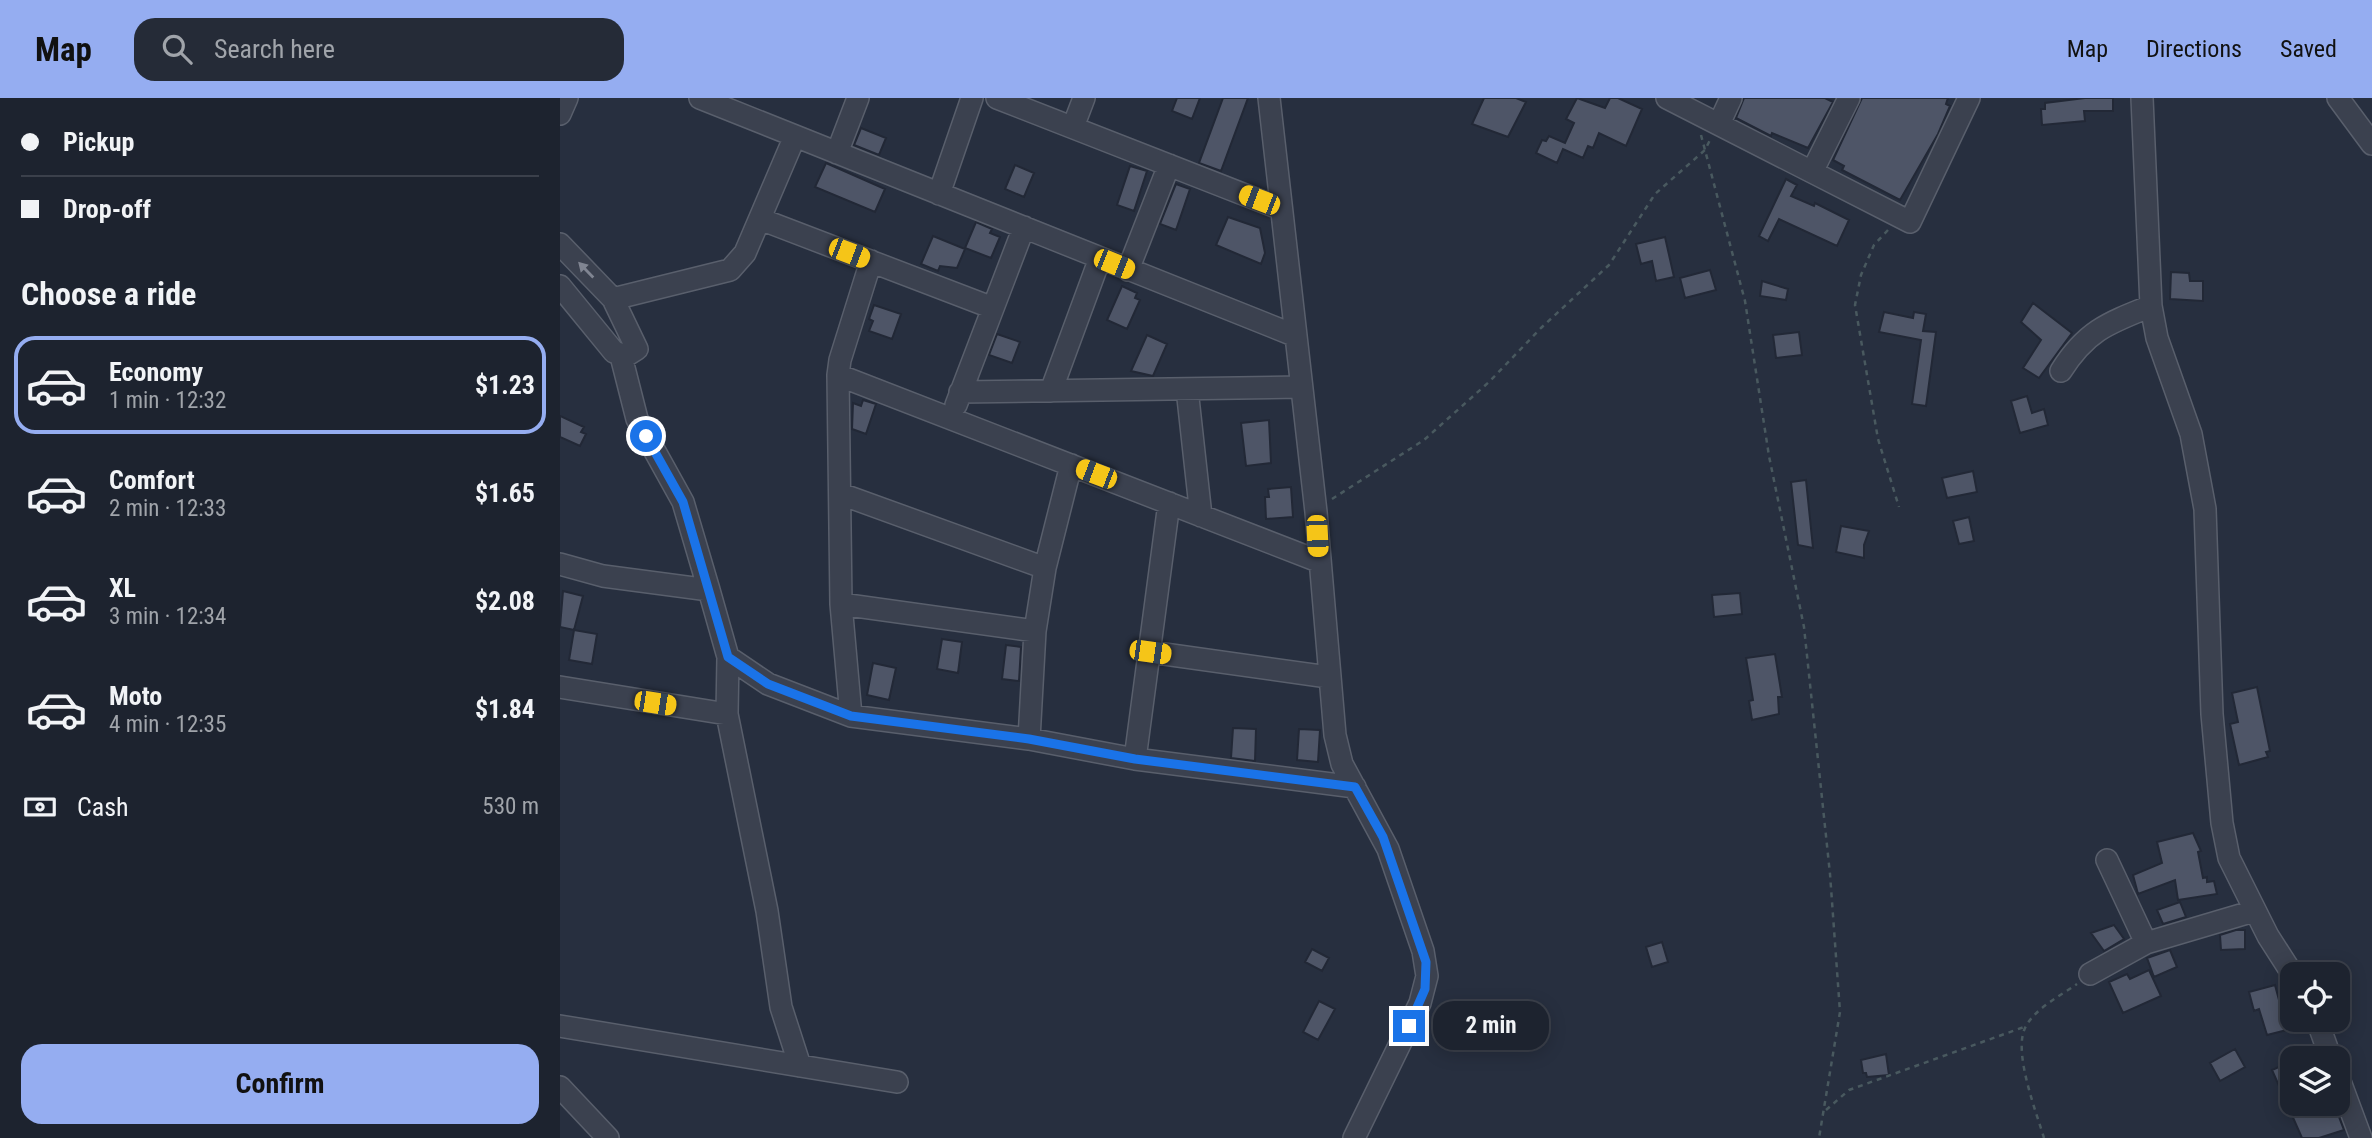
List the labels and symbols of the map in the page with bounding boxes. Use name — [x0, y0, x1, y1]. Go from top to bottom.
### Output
car — [1236, 183, 1283, 217]
car — [826, 236, 873, 270]
car — [1091, 246, 1138, 282]
one-way arrow — [577, 262, 594, 279]
route start — [630, 420, 662, 452]
car — [1073, 457, 1120, 491]
car — [1306, 514, 1329, 558]
car — [1128, 639, 1173, 665]
car — [633, 689, 678, 717]
callout: 2 min — [1434, 1002, 1549, 1051]
route end — [1393, 1010, 1425, 1042]

